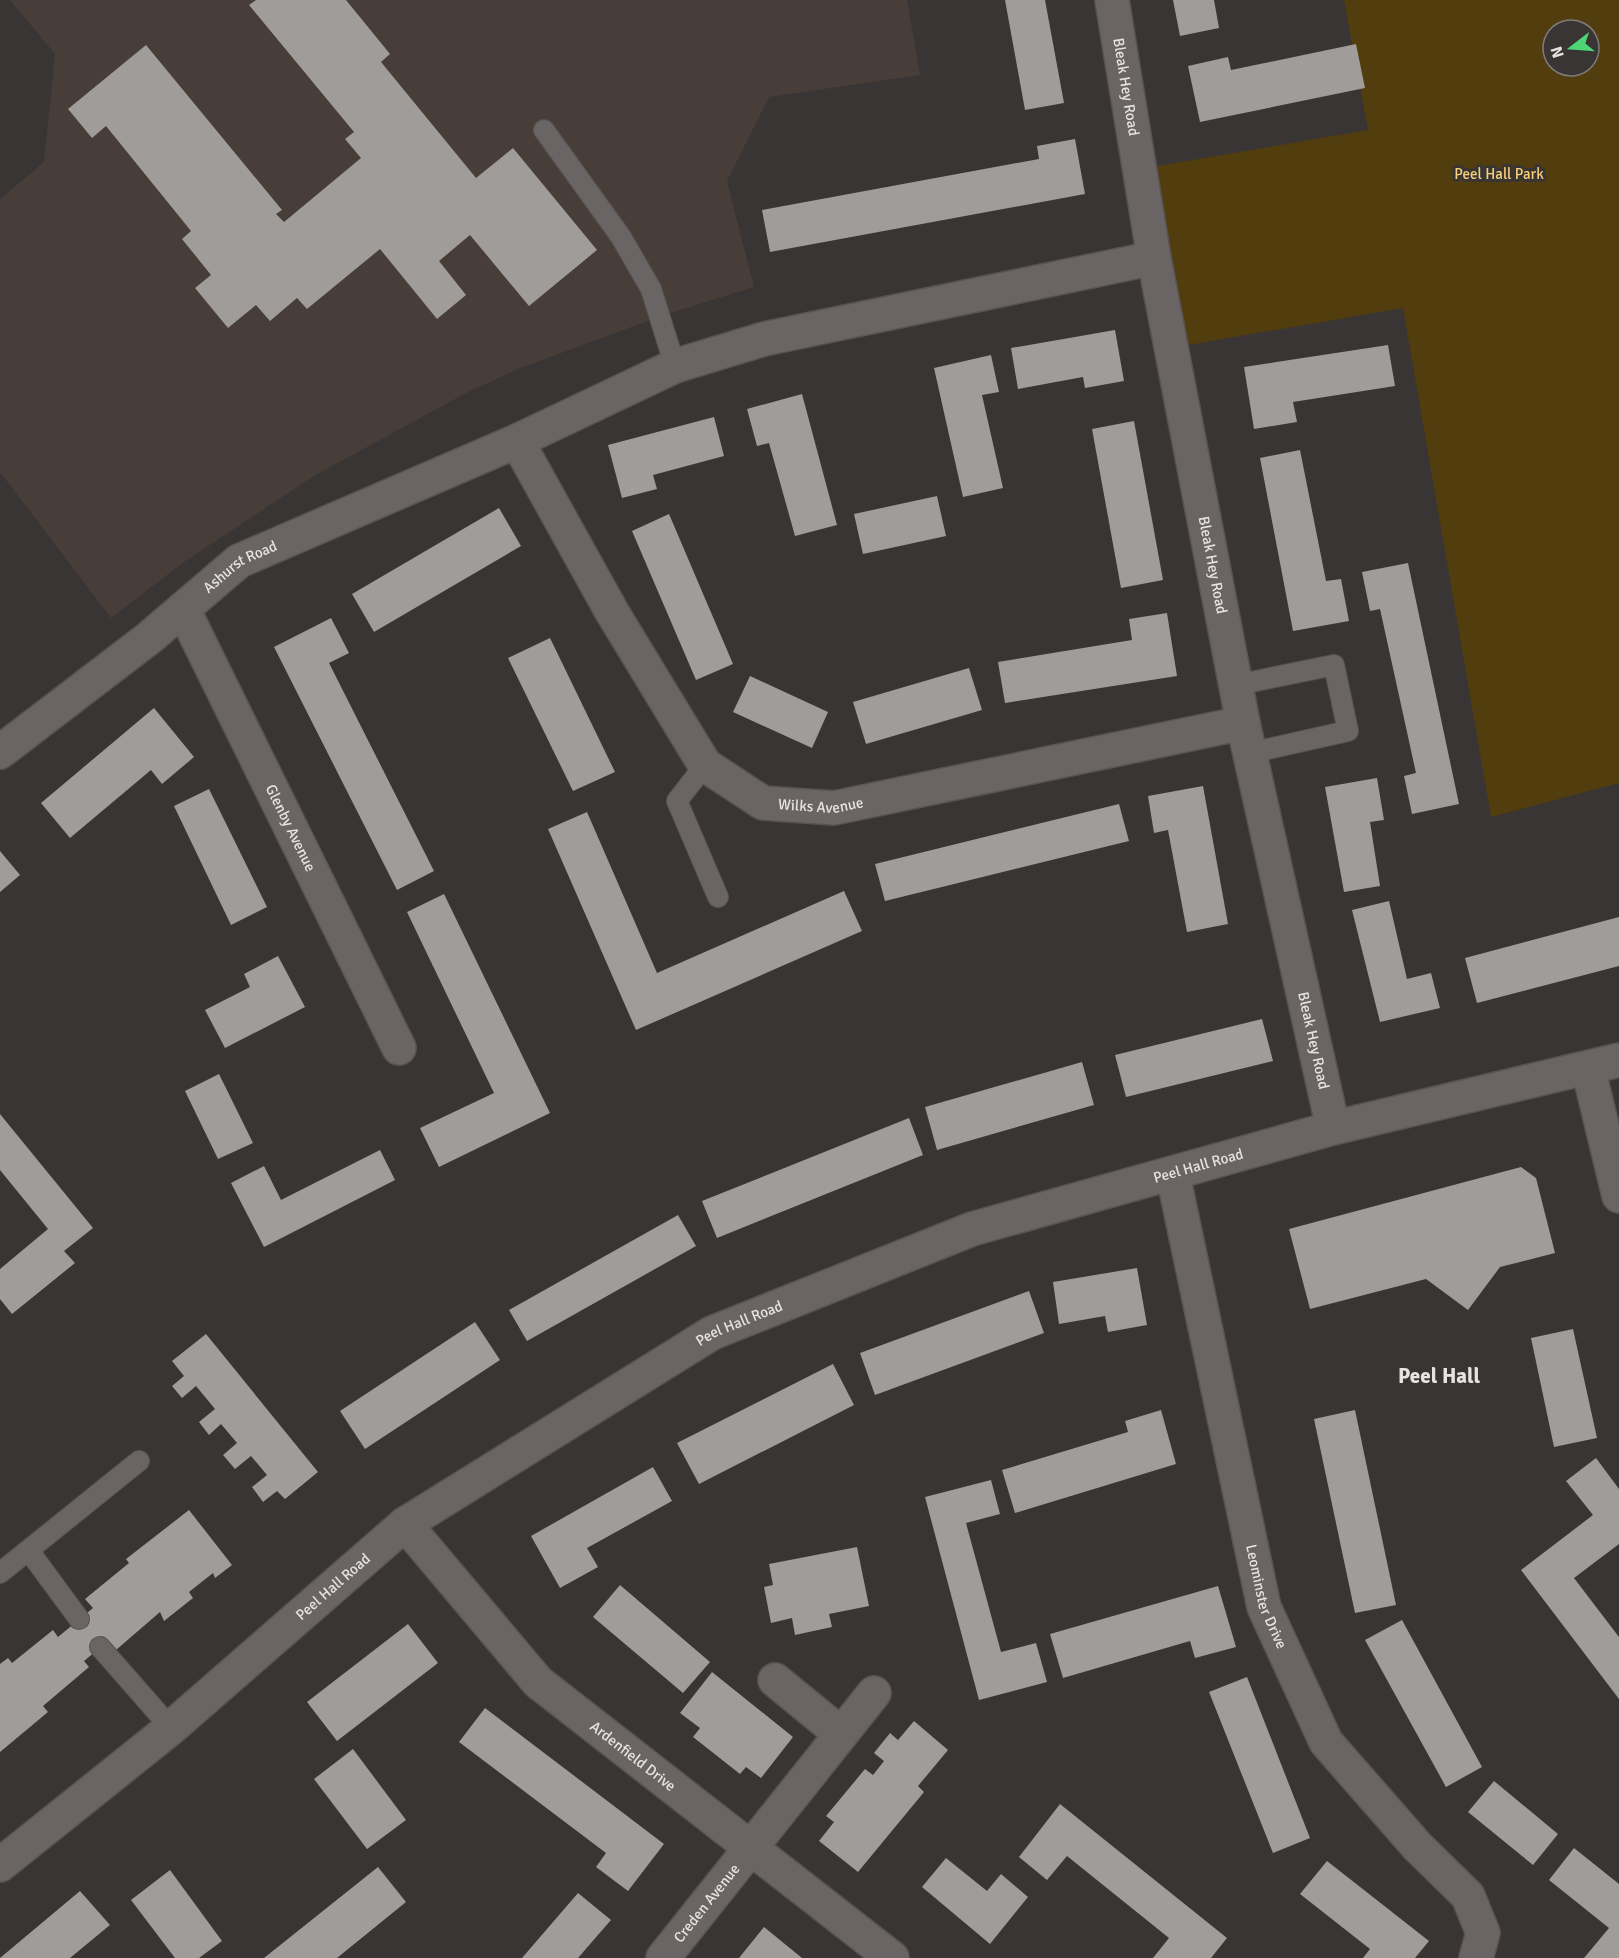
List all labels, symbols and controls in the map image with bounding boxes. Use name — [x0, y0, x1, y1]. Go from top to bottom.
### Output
north arrow — [1541, 18, 1601, 78]
street label: Bleak Hey Road — [1109, 36, 1143, 137]
text: N — [1546, 44, 1569, 60]
park label: Peel Hall Park — [1454, 165, 1544, 183]
street label: Bleak Hey Road — [1195, 515, 1231, 615]
street label: Ashurst Road — [199, 537, 280, 597]
street label: Glenby Avenue — [262, 781, 320, 874]
street label: Wilks Avenue — [778, 793, 865, 817]
street label: Bleak Hey Road — [1294, 990, 1333, 1091]
street label: Peel Hall Road — [1151, 1145, 1245, 1187]
street label: Peel Hall Road — [692, 1297, 785, 1350]
district label: Peel Hall — [1398, 1363, 1480, 1389]
street label: Leominster Drive — [1242, 1543, 1291, 1652]
street label: Peel Hall Road — [292, 1550, 374, 1624]
street label: Ardenfield Drive — [587, 1717, 679, 1795]
street label: Creden Avenue — [670, 1860, 743, 1946]

